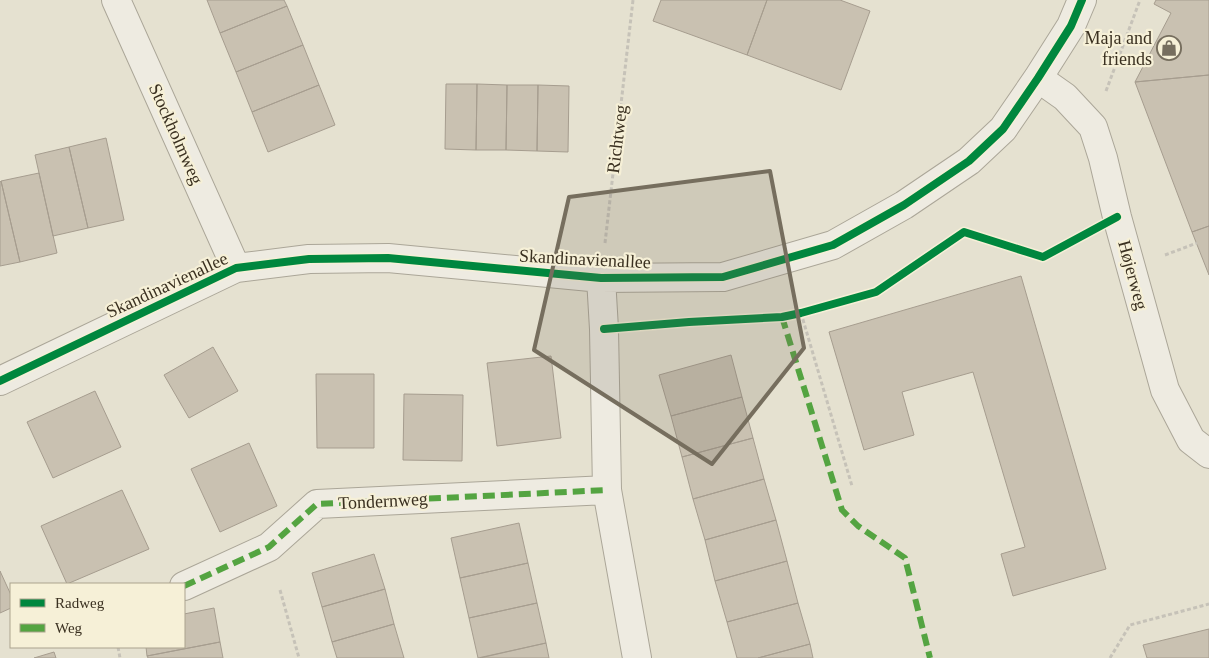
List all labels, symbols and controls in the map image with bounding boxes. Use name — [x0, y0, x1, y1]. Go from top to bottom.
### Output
place label: Maja and friends — [1085, 28, 1152, 69]
shop icon: Maja and friends — [1156, 35, 1182, 61]
street label: Stockholmweg — [145, 81, 207, 187]
street label: Richtweg — [603, 104, 631, 174]
street label: Højerweg — [1114, 238, 1152, 312]
street label: Skandinavienallee — [519, 246, 651, 272]
street label: Skandinavienallee — [103, 248, 231, 322]
street label: Tondernweg — [338, 489, 428, 513]
legend — [10, 583, 185, 648]
text: Radweg — [55, 595, 105, 611]
text: Weg — [55, 620, 83, 636]

